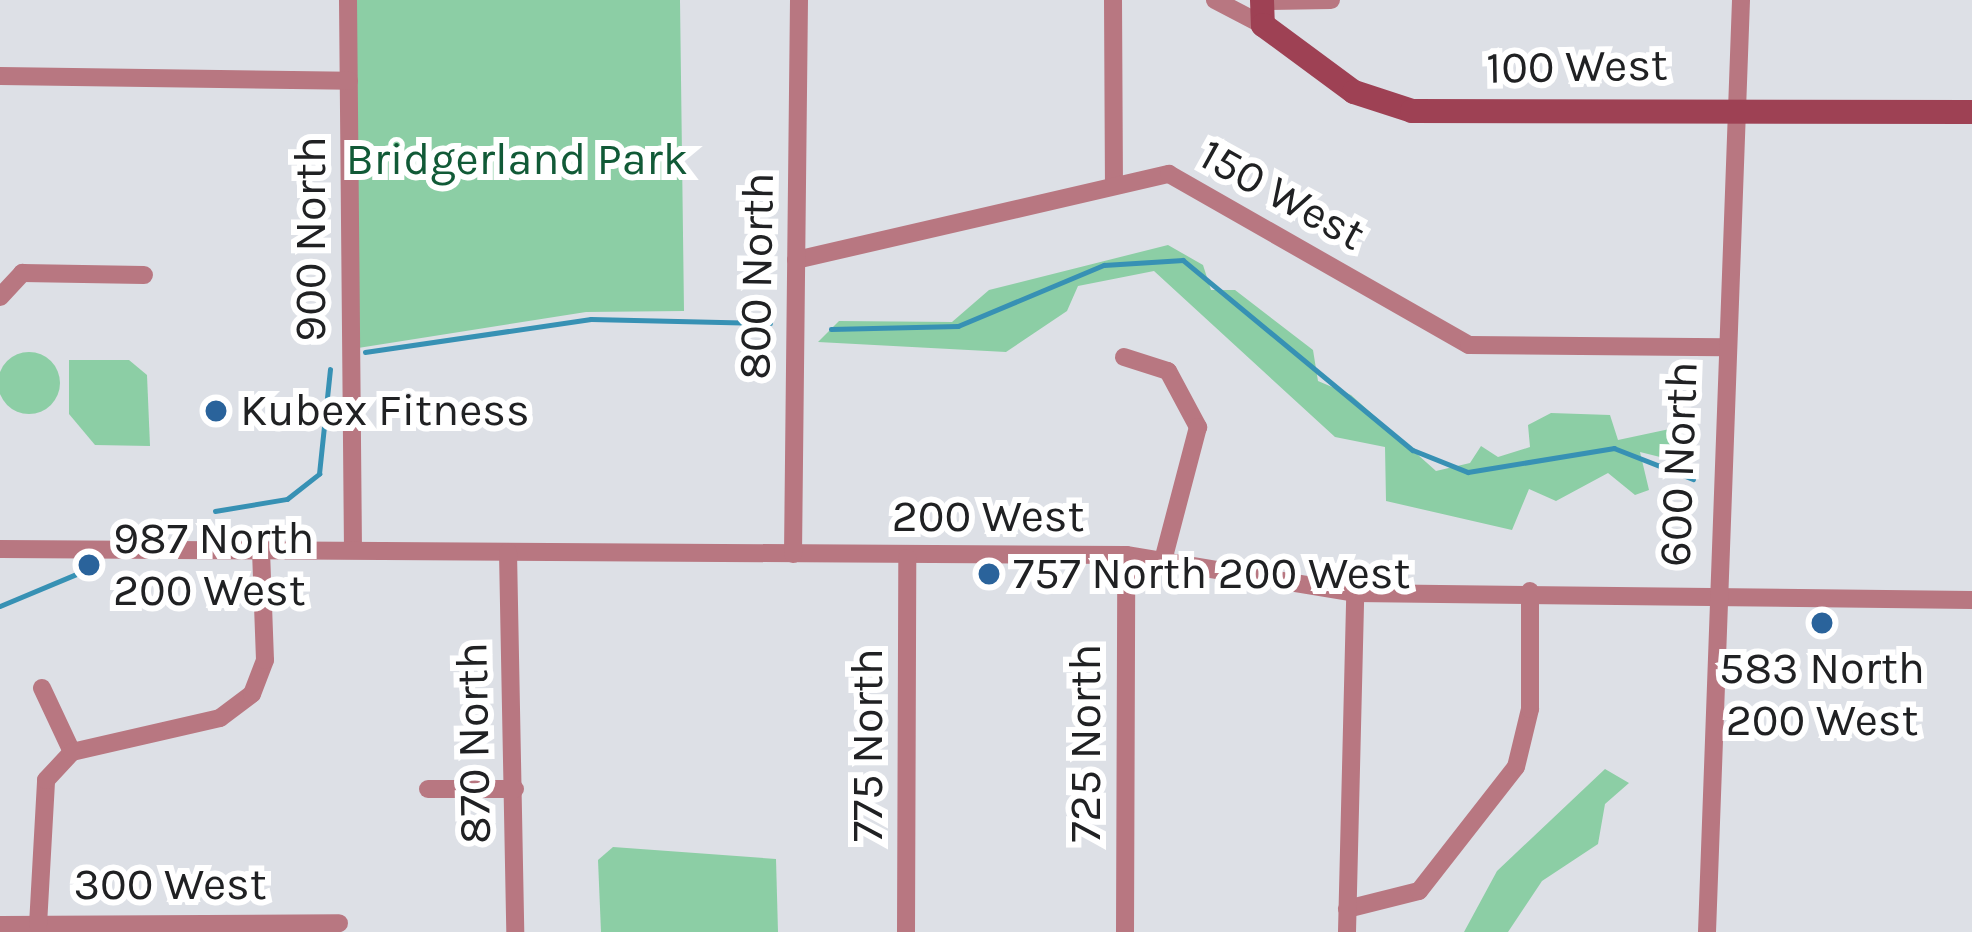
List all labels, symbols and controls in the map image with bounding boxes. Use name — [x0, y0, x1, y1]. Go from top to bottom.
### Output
street label: 100 West — [1486, 38, 1668, 96]
street label: 150 West — [1190, 128, 1374, 262]
park label: Bridgerland Park — [346, 133, 688, 187]
street label: 900 North — [284, 136, 338, 342]
street label: 800 North — [728, 172, 786, 380]
street label: 600 North — [1648, 360, 1710, 568]
place label: Kubex Fitness — [240, 384, 530, 438]
marker: Kubex Fitness — [203, 398, 229, 424]
street label: 200 West — [892, 490, 1084, 544]
place label: 987 North 200 West — [113, 512, 314, 618]
place label: 757 North 200 West — [1013, 547, 1410, 601]
marker: 987 North 200 West — [76, 552, 102, 578]
marker: 757 North 200 West — [976, 561, 1002, 587]
marker: 583 North 200 West — [1809, 610, 1835, 636]
street label: 870 North — [445, 642, 503, 844]
place label: 583 North 200 West — [1719, 642, 1925, 748]
street label: 725 North — [1059, 643, 1113, 843]
street label: 775 North — [841, 648, 895, 842]
street label: 300 West — [73, 858, 267, 912]

